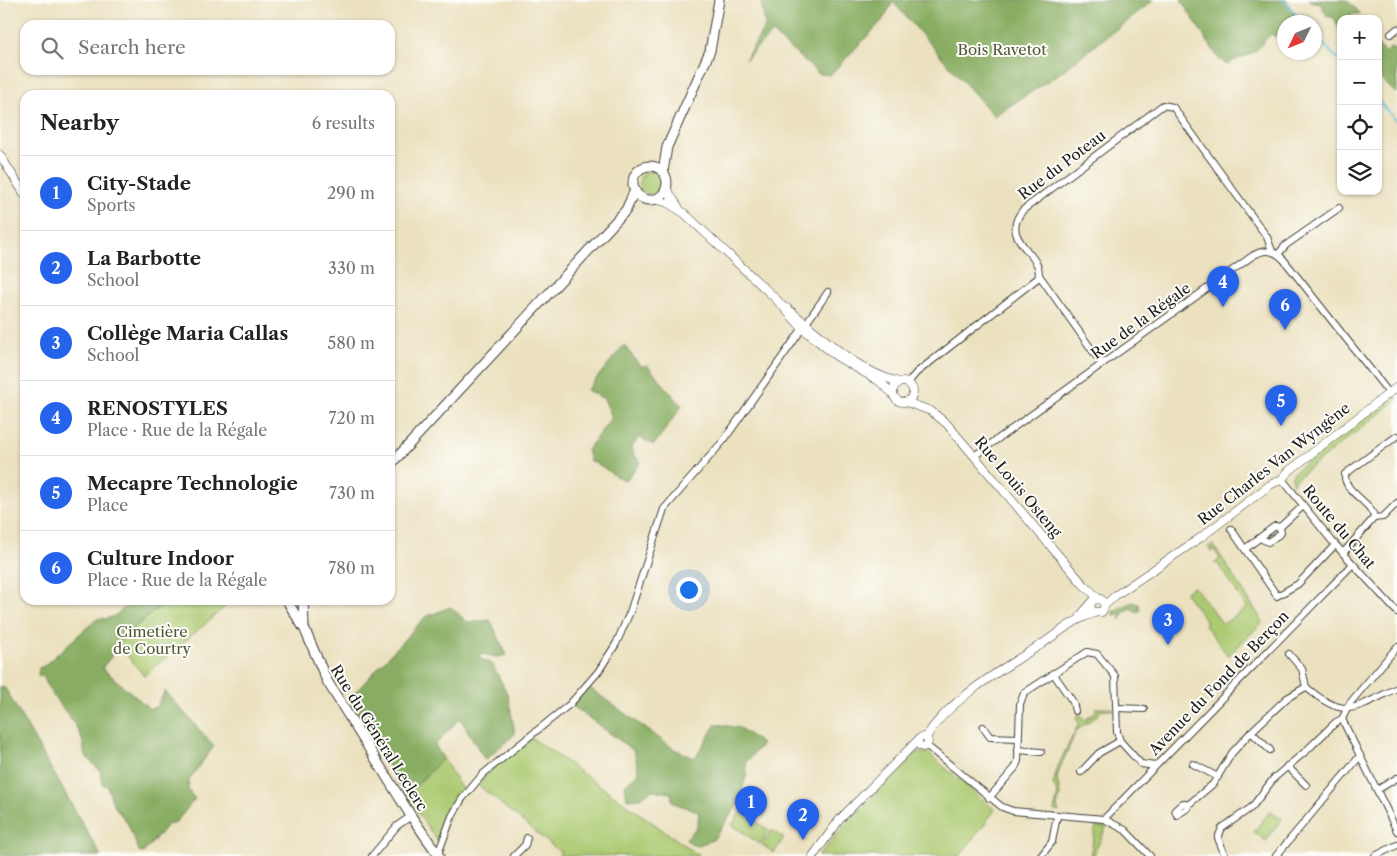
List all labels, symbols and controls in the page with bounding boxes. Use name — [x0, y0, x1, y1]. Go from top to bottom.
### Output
north arrow — [1277, 15, 1322, 60]
map controls — [1337, 15, 1382, 195]
button: + — [1337, 15, 1382, 60]
search box — [20, 20, 395, 75]
icon: search — [38, 34, 66, 62]
text: Search here — [78, 36, 186, 59]
park label: Bois Ravetot — [957, 40, 1047, 59]
button: − — [1337, 60, 1382, 105]
button: locate — [1337, 105, 1382, 150]
text: Nearby — [40, 110, 119, 135]
text: 6 results — [312, 113, 375, 133]
street label: Rue du Poteau — [1014, 126, 1109, 204]
button: layers — [1337, 150, 1382, 195]
text: City-Stade — [87, 172, 191, 195]
text: 1 — [52, 183, 60, 203]
text: 290 m — [327, 183, 375, 203]
text: Sports — [87, 195, 136, 215]
text: La Barbotte — [87, 247, 201, 270]
text: 2 — [51, 258, 61, 278]
text: 330 m — [328, 258, 375, 278]
pin: 4 — [1207, 266, 1239, 307]
text: School — [87, 270, 139, 290]
street label: Rue de la Régale — [1087, 278, 1194, 363]
pin: 6 — [1269, 289, 1301, 330]
text: Collège Maria Callas — [87, 322, 288, 345]
text: 3 — [51, 333, 61, 353]
text: 580 m — [328, 333, 375, 353]
text: School — [87, 345, 139, 365]
pin: 5 — [1265, 385, 1297, 426]
text: RENOSTYLES — [87, 397, 228, 420]
street label: Rue Charles Van Wyngène — [1194, 398, 1354, 529]
text: 4 — [51, 408, 61, 428]
text: 720 m — [329, 408, 375, 428]
text: Place · Rue de la Régale — [87, 420, 267, 440]
street label: Rue Louis Osteng — [971, 432, 1066, 541]
text: Mecapre Technologie — [87, 472, 298, 495]
street label: Route du Chat — [1299, 481, 1380, 573]
text: 5 — [52, 483, 60, 503]
text: 730 m — [329, 483, 375, 503]
text: Place — [87, 495, 128, 515]
text: Culture Indoor — [87, 547, 234, 570]
text: 6 — [51, 558, 61, 578]
text: 780 m — [328, 558, 375, 578]
text: Place · Rue de la Régale — [87, 570, 267, 590]
your location — [676, 577, 702, 603]
pin: 3 — [1152, 604, 1184, 645]
street label: Avenue du Fond de Berçon — [1144, 606, 1293, 760]
park label: Cimetière de Courtry — [113, 622, 192, 658]
street label: Rue du Général Leclerc — [327, 661, 432, 814]
pin: 1 — [735, 786, 767, 827]
pin: 2 — [787, 799, 819, 840]

